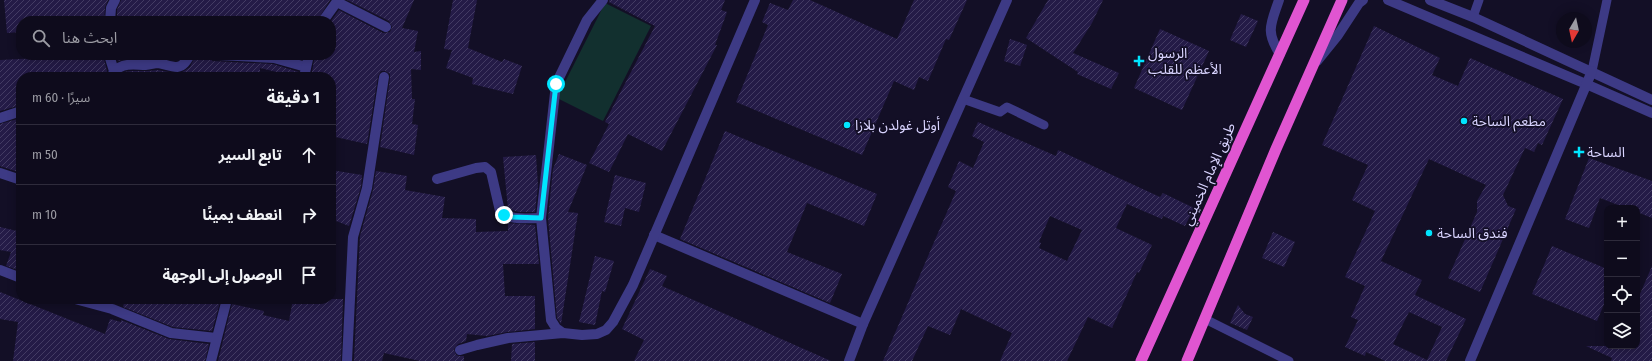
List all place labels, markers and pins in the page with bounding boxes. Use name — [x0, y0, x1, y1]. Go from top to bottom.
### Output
place label: الرسول الأعظم للقلب — [1148, 45, 1222, 80]
marker: الرسول الأعظم للقلب — [1133, 55, 1145, 67]
place label: مطعم الساحة — [1472, 113, 1546, 132]
place label: أوتل غولدن بلازا — [855, 116, 941, 134]
marker: مطعم الساحة — [1459, 116, 1469, 126]
marker: أوتل غولدن بلازا — [842, 120, 852, 130]
place label: الساحة — [1587, 144, 1625, 161]
marker: الساحة — [1574, 147, 1584, 157]
place label: فندق الساحة — [1437, 225, 1508, 242]
marker: فندق الساحة — [1424, 228, 1434, 238]

